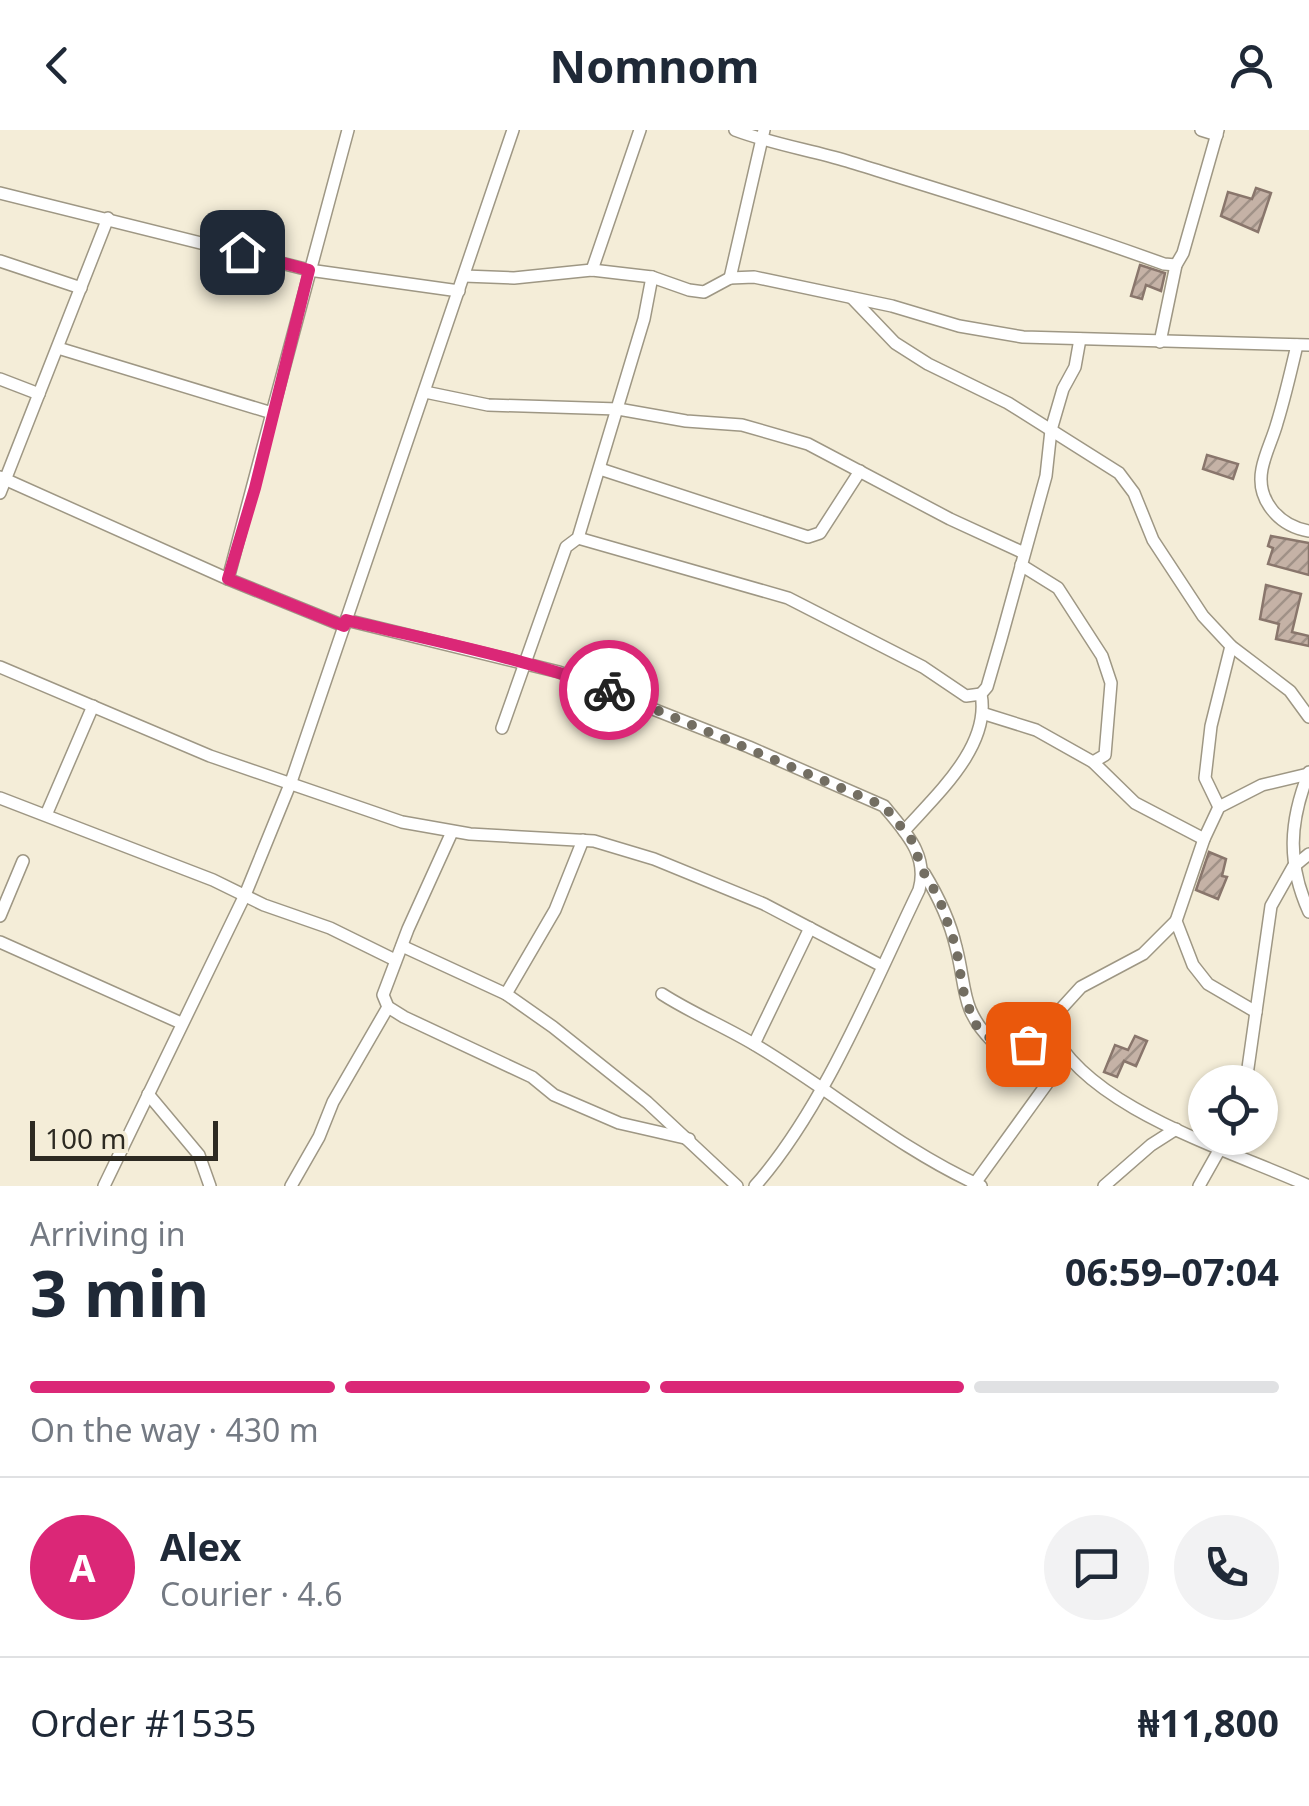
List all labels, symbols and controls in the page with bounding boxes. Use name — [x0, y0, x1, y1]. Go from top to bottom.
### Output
text: Nomnom — [550, 35, 759, 96]
icon: back — [30, 38, 85, 93]
icon: person — [1224, 38, 1279, 93]
pin — [200, 210, 285, 295]
icon: home — [215, 225, 270, 280]
courier — [559, 640, 659, 740]
icon: bike — [582, 663, 637, 718]
pin — [986, 1002, 1071, 1087]
icon: bag — [1001, 1017, 1056, 1072]
map controls — [1188, 1065, 1278, 1155]
button: locate — [1188, 1065, 1278, 1155]
scale bar — [30, 1116, 218, 1160]
text: 100 m — [45, 1119, 127, 1157]
text: Arriving in — [30, 1212, 185, 1255]
text: 06:59–07:04 — [1065, 1245, 1279, 1297]
text: 3 min — [30, 1248, 209, 1336]
text: On the way · 430 m — [30, 1408, 319, 1451]
button: chat — [1044, 1515, 1149, 1620]
button: phone — [1174, 1515, 1279, 1620]
text: Alex — [160, 1520, 242, 1572]
text: A — [69, 1541, 96, 1593]
text: Courier · 4.6 — [160, 1572, 343, 1615]
text: Order #1535 — [30, 1696, 256, 1748]
text: ₦11,800 — [1138, 1696, 1279, 1748]

